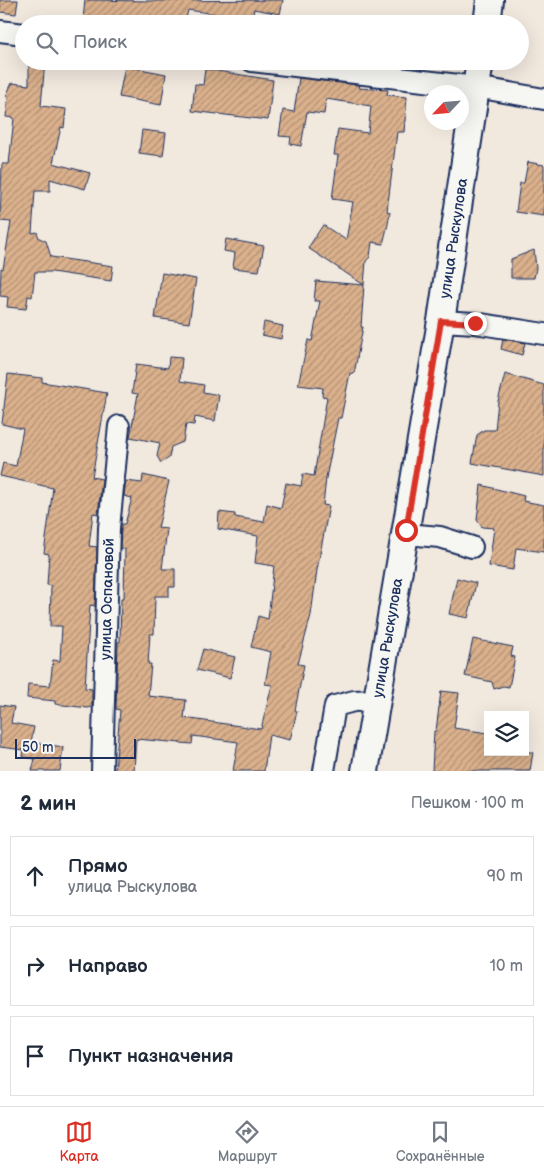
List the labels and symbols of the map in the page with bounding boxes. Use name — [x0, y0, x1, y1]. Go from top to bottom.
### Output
north arrow — [424, 85, 469, 130]
street label: улица Рыскулова — [436, 177, 472, 300]
route end — [464, 312, 487, 335]
route start — [395, 519, 418, 542]
street label: улица Оспановой — [96, 538, 119, 660]
street label: улица Рыскулова — [369, 576, 407, 699]
scale bar — [15, 736, 136, 759]

